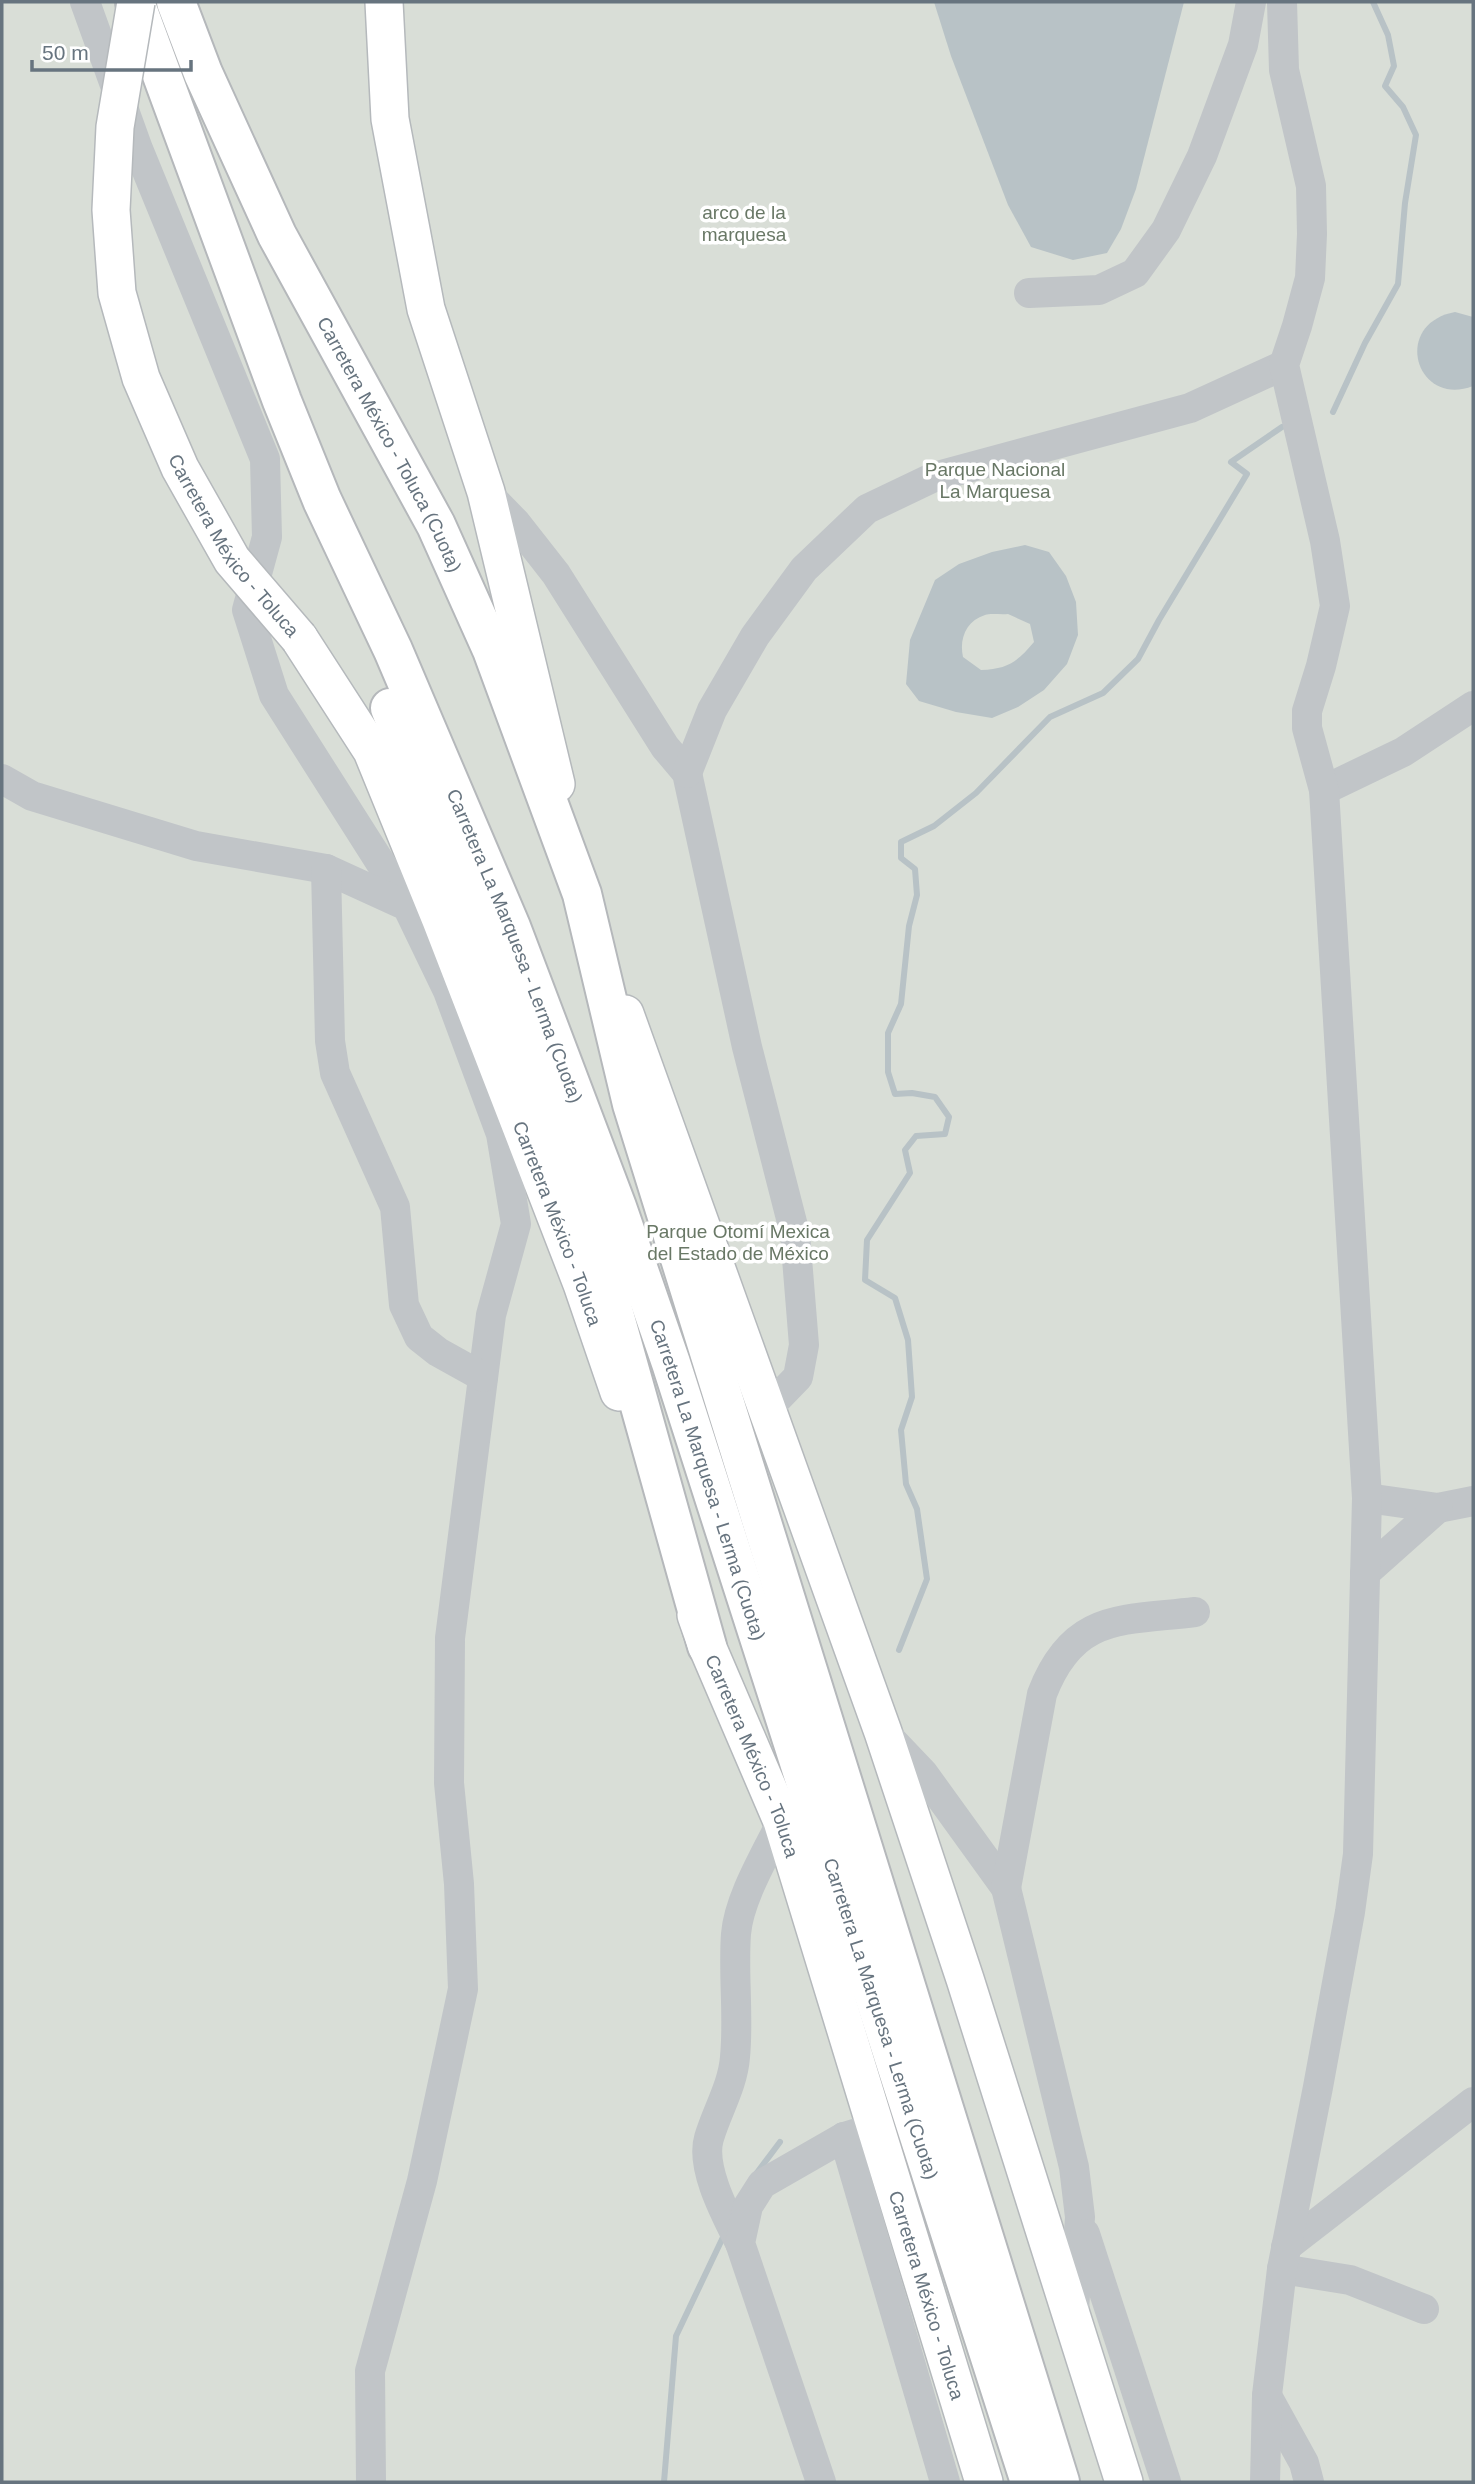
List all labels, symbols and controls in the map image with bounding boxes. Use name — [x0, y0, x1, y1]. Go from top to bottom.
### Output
scale bar — [32, 28, 191, 72]
text: 50 m — [42, 41, 89, 64]
park label: arco de la marquesa — [702, 202, 787, 245]
street label: Carretera México - Toluca (Cuota) — [313, 313, 466, 575]
street label: Carretera México - Toluca — [164, 451, 303, 641]
park label: Parque Nacional La Marquesa — [925, 459, 1065, 502]
street label: Carretera La Marquesa - Lerma (Cuota) — [442, 786, 587, 1106]
street label: Carretera México - Toluca — [509, 1118, 606, 1329]
park label: Parque Otomí Mexica del Estado de México — [646, 1221, 830, 1264]
street label: Carretera La Marquesa - Lerma (Cuota) — [646, 1317, 769, 1643]
street label: Carretera México - Toluca — [701, 1652, 803, 1860]
street label: Carretera La Marquesa - Lerma (Cuota) — [820, 1856, 942, 2182]
street label: Carretera México - Toluca — [885, 2188, 968, 2403]

